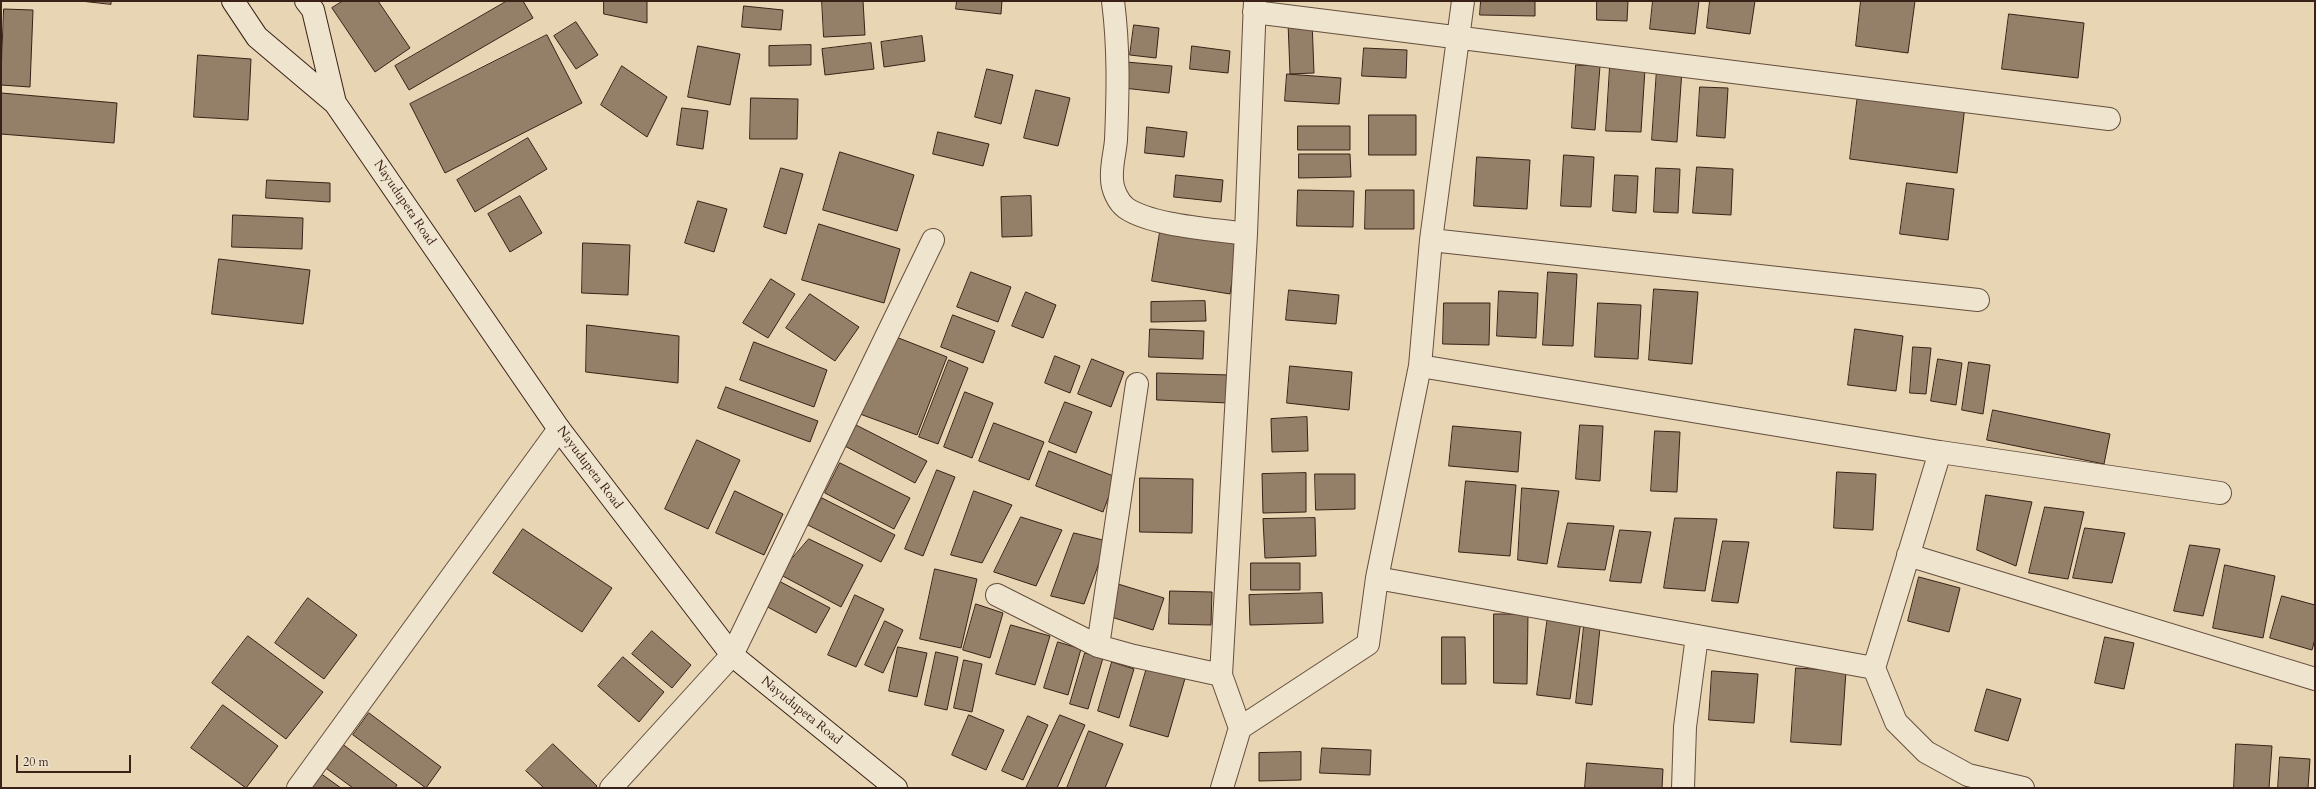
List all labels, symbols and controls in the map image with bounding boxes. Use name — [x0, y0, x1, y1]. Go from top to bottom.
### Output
street label: Nayudupeta Road — [370, 157, 438, 249]
street label: Nayudupeta Road — [553, 424, 625, 512]
street label: Nayudupeta Road — [757, 674, 845, 748]
scale bar — [18, 747, 133, 773]
text: 20 m — [23, 754, 49, 770]

